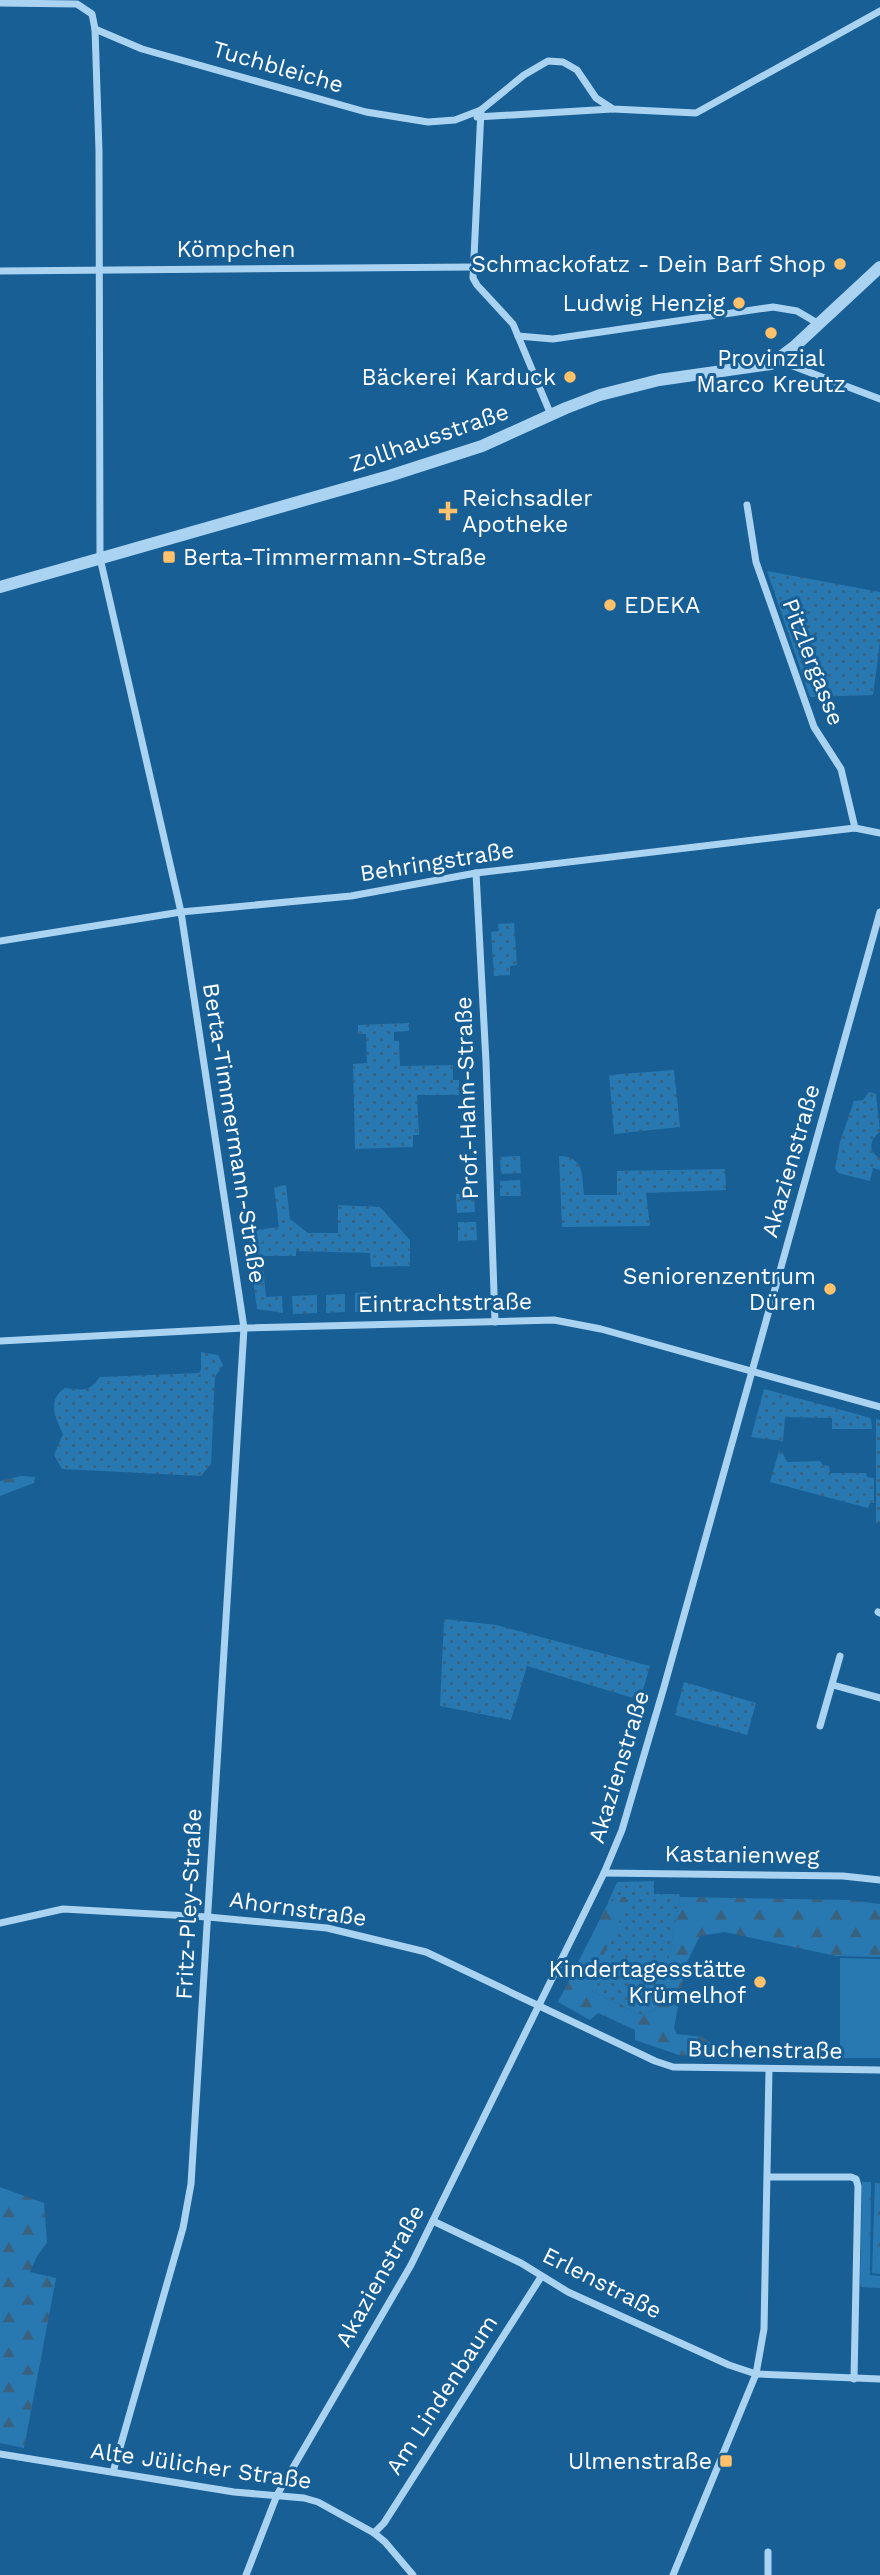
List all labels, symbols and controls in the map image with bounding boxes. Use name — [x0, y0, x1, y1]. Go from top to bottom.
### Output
street label: Tuchbleiche — [209, 35, 347, 99]
street label: Kömpchen — [177, 236, 295, 263]
place label: Schmackofatz - Dein Barf Shop — [471, 251, 826, 278]
marker: Schmackofatz - Dein Barf Shop — [832, 256, 848, 272]
place label: Ludwig Henzig — [563, 290, 726, 317]
marker: Ludwig Henzig — [731, 295, 747, 311]
marker: Provinzial Marco Kreutz — [763, 325, 779, 341]
place label: Provinzial Marco Kreutz — [696, 345, 846, 398]
place label: Bäckerei Karduck — [362, 364, 556, 391]
marker: Bäckerei Karduck — [562, 369, 578, 385]
street label: Zollhausstraße — [346, 398, 512, 478]
place label: Reichsadler Apotheke — [462, 485, 593, 538]
marker: Reichsadler Apotheke — [440, 503, 456, 519]
place label: Berta-Timmermann-Straße — [183, 544, 487, 571]
marker: Berta-Timmermann-Straße — [161, 549, 177, 565]
place label: EDEKA — [624, 592, 700, 619]
street label: Pitzlergasse — [776, 595, 850, 729]
marker: EDEKA — [602, 597, 618, 613]
street label: Behringstraße — [358, 836, 516, 888]
street label: Berta-Timmermann-Straße — [197, 981, 271, 1285]
street label: Prof.-Hahn-Straße — [450, 996, 484, 1200]
street label: Akazienstraße — [756, 1081, 826, 1241]
place label: Seniorenzentrum Düren — [623, 1263, 816, 1316]
marker: Seniorenzentrum Düren — [822, 1281, 838, 1297]
street label: Eintrachtstraße — [358, 1288, 532, 1318]
street label: Akazienstraße — [583, 1687, 655, 1847]
street label: Fritz-Pley-Straße — [171, 1808, 207, 2000]
street label: Kastanienweg — [664, 1840, 820, 1870]
street label: Ahornstraße — [228, 1886, 368, 1932]
place label: Kindertagesstätte Krümelhof — [548, 1956, 746, 2009]
marker: Kindertagesstätte Krümelhof — [752, 1974, 768, 1990]
street label: Buchenstraße — [687, 2035, 843, 2065]
street label: Akazienstraße — [330, 2200, 430, 2352]
street label: Erlenstraße — [538, 2241, 666, 2325]
street label: Am Lindenbaum — [380, 2310, 504, 2480]
street label: Alte Jülicher Straße — [89, 2437, 313, 2495]
place label: Ulmenstraße — [568, 2448, 712, 2475]
marker: Ulmenstraße — [718, 2453, 734, 2469]

